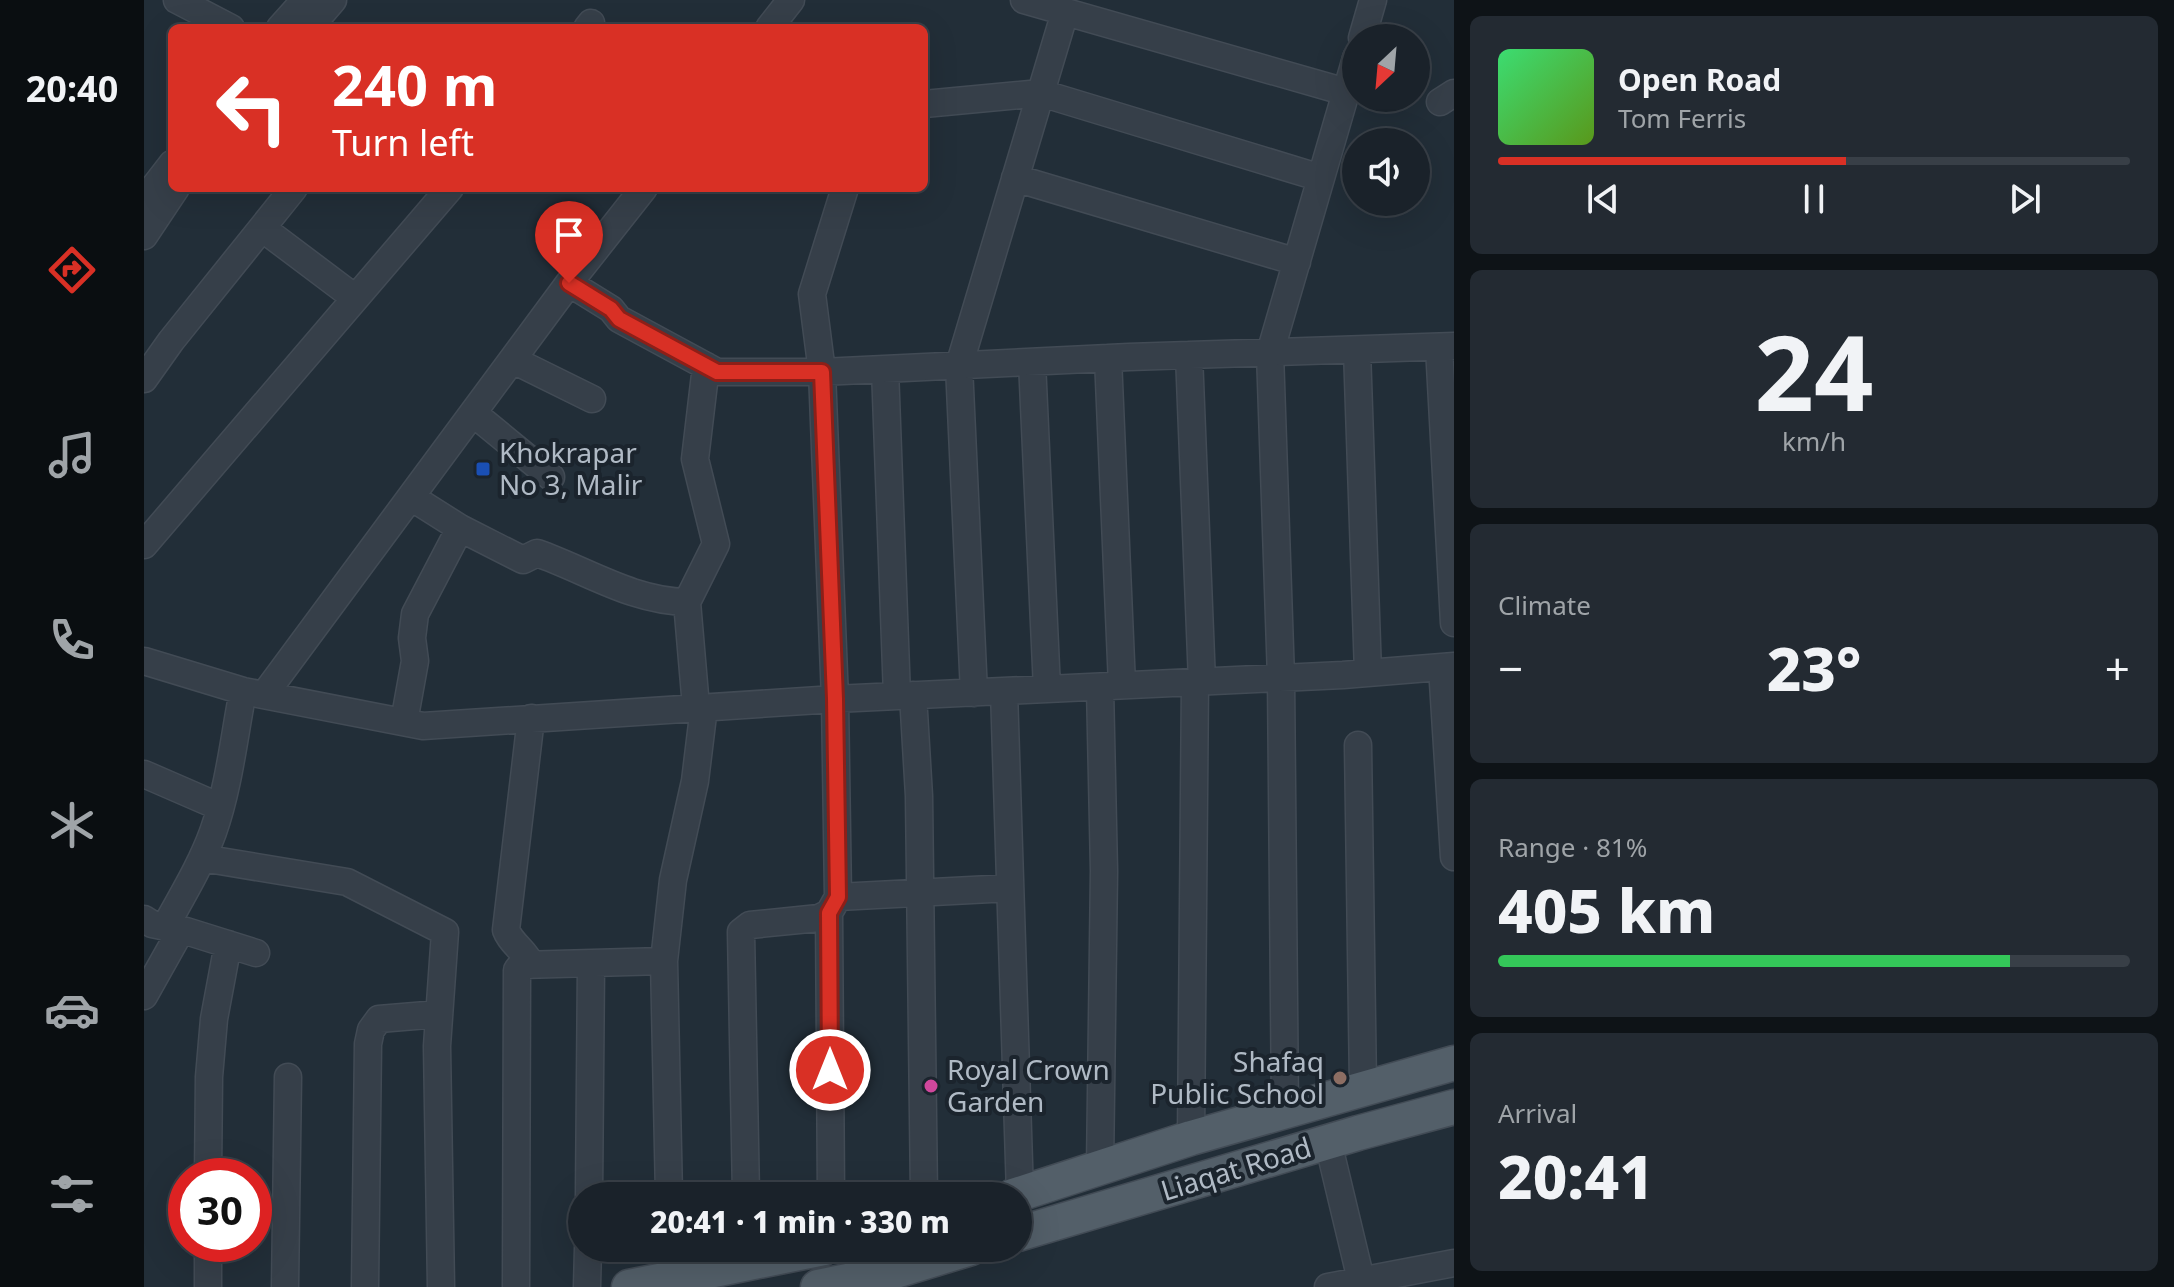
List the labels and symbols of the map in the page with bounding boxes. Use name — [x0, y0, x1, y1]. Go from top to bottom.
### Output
north arrow — [1342, 24, 1430, 112]
pin — [535, 201, 603, 283]
place label: Khokrapar No 3, Malir — [499, 433, 643, 503]
marker: Khokrapar No 3, Malir — [474, 460, 492, 478]
position arrow — [788, 1028, 872, 1112]
place label: Shafaq Public School — [1150, 1042, 1324, 1112]
place label: Royal Crown Garden — [947, 1050, 1110, 1120]
marker: Shafaq Public School — [1331, 1069, 1349, 1087]
marker: Royal Crown Garden — [922, 1077, 940, 1095]
street label: Liaqat Road — [1156, 1127, 1315, 1209]
speed limit sign: 30 — [168, 1158, 272, 1262]

